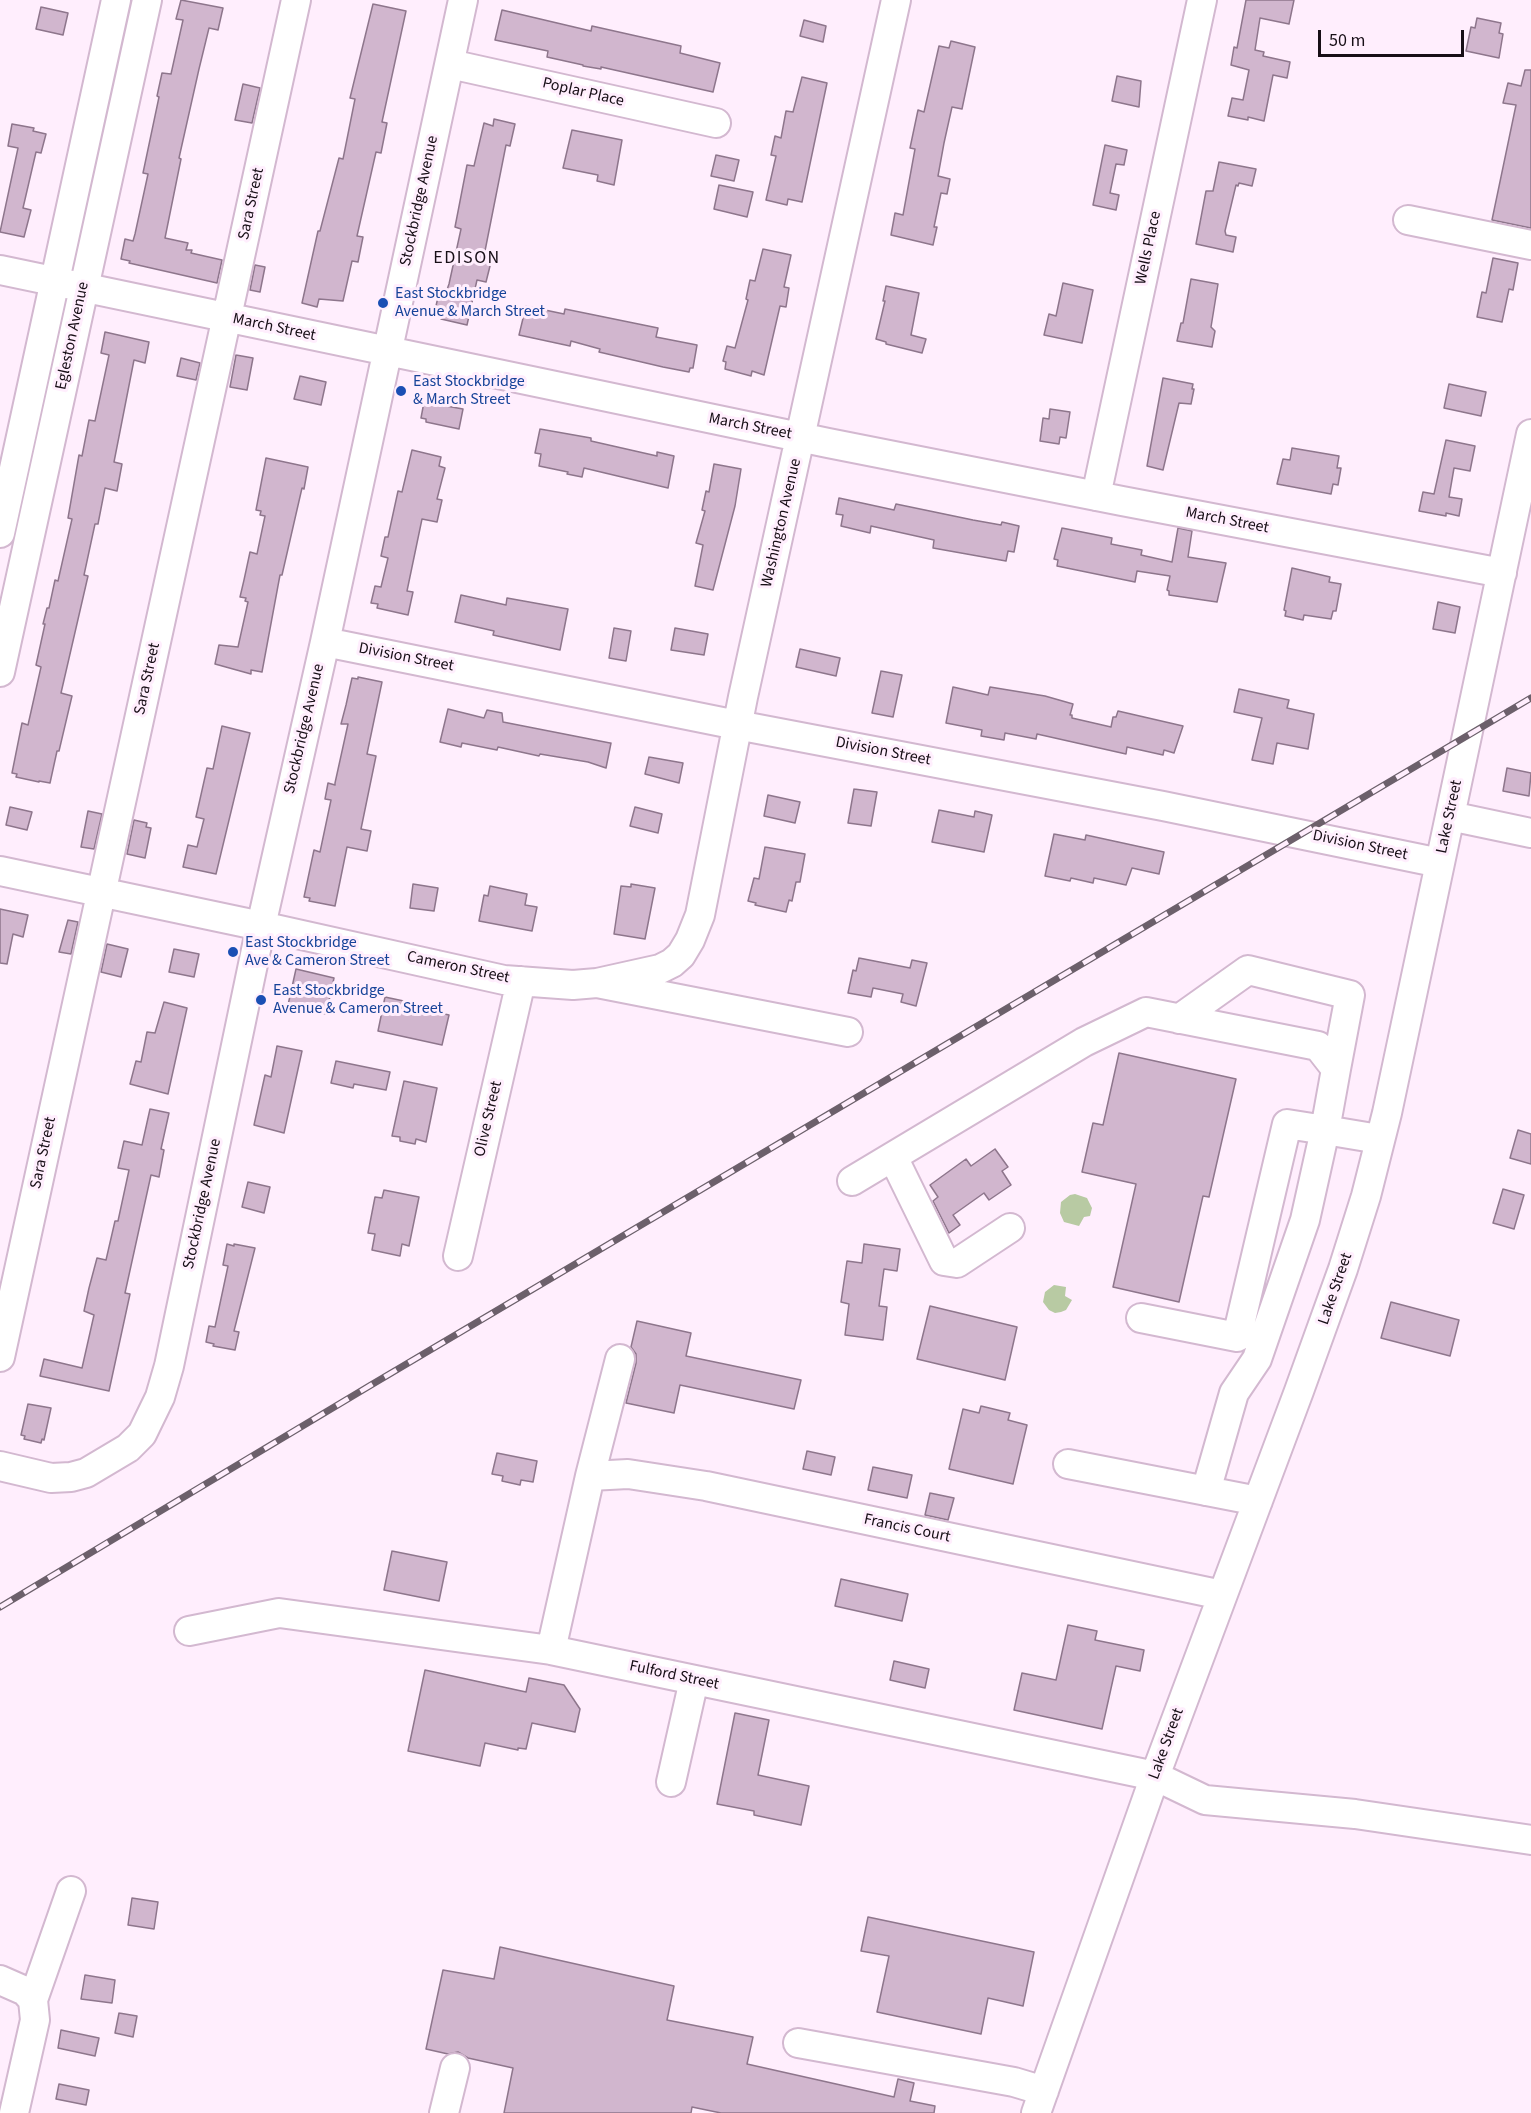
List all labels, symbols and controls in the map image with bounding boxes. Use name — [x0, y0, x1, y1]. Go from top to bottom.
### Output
scale bar — [1321, 18, 1466, 56]
text: 50 m — [1329, 28, 1365, 53]
street label: Poplar Place — [540, 74, 626, 112]
street label: Stockbridge Avenue — [397, 134, 443, 268]
street label: Sara Street — [235, 166, 269, 242]
street label: Wells Place — [1132, 209, 1166, 287]
district label: EDISON — [433, 248, 501, 270]
street label: Egleston Avenue — [52, 280, 94, 392]
place label: East Stockbridge Avenue & March Street — [395, 284, 545, 322]
marker: East Stockbridge Avenue & March Street — [376, 296, 390, 310]
street label: March Street — [231, 310, 317, 346]
place label: East Stockbridge & March Street — [413, 372, 525, 410]
marker: East Stockbridge & March Street — [394, 384, 408, 398]
street label: March Street — [707, 410, 793, 444]
street label: Washington Avenue — [758, 457, 806, 589]
street label: March Street — [1184, 504, 1270, 538]
street label: Division Street — [357, 639, 455, 677]
street label: Sara Street — [131, 641, 165, 717]
street label: Stockbridge Avenue — [281, 662, 329, 796]
street label: Division Street — [834, 733, 932, 771]
street label: Lake Street — [1433, 778, 1467, 856]
street label: Division Street — [1311, 827, 1409, 865]
place label: East Stockbridge Ave & Cameron Street — [245, 933, 390, 971]
marker: East Stockbridge Ave & Cameron Street — [226, 945, 240, 959]
street label: Cameron Street — [405, 948, 511, 988]
place label: East Stockbridge Avenue & Cameron Street — [273, 981, 443, 1019]
marker: East Stockbridge Avenue & Cameron Street — [254, 993, 268, 1007]
street label: Olive Street — [471, 1079, 507, 1159]
street label: Sara Street — [27, 1115, 61, 1191]
street label: Stockbridge Avenue — [180, 1137, 226, 1271]
street label: Lake Street — [1315, 1251, 1357, 1327]
street label: Francis Court — [862, 1510, 952, 1548]
street label: Fulford Street — [627, 1657, 721, 1695]
street label: Lake Street — [1145, 1706, 1189, 1782]

